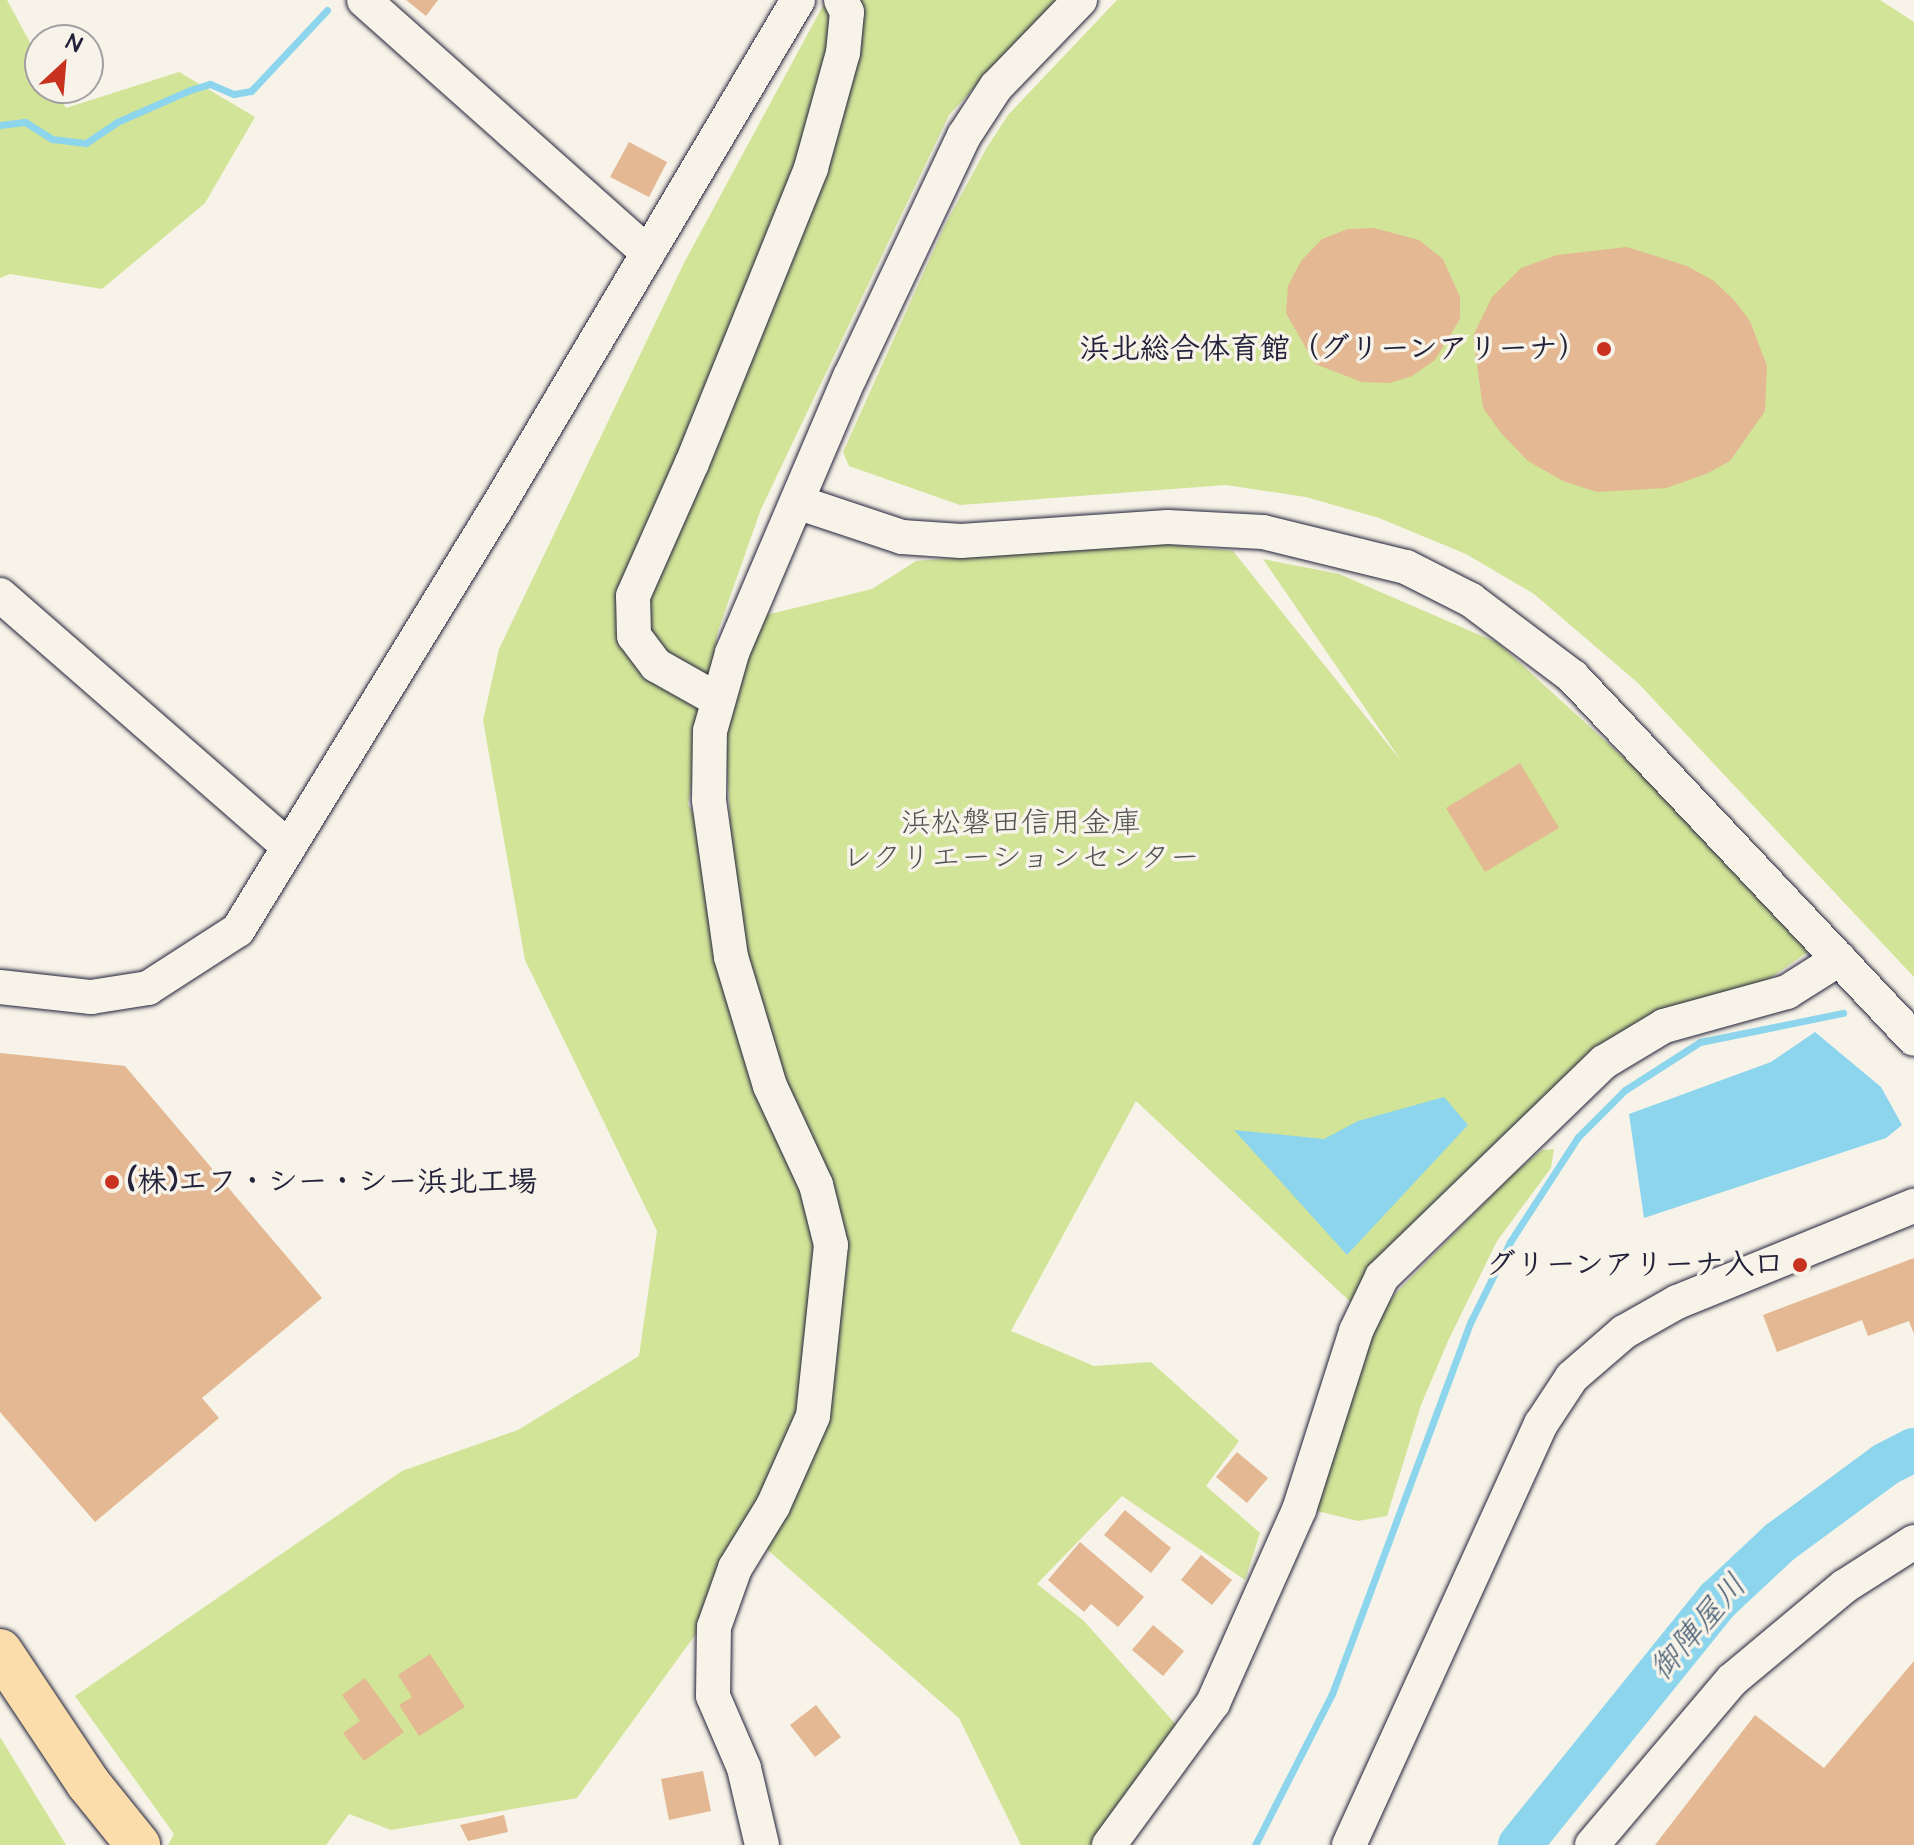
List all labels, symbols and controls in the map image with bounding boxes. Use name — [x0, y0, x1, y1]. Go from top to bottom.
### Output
north arrow — [24, 24, 104, 104]
text: N — [61, 27, 87, 61]
place label: 浜北総合体育館（グリーンアリーナ） — [1078, 331, 1588, 367]
marker: 浜北総合体育館（グリーンアリーナ） — [1595, 340, 1613, 358]
park label: 浜松磐田信用金庫 レクリエーションセンター — [841, 805, 1201, 876]
place label: (株)エフ・シー・シー浜北工場 — [128, 1164, 537, 1200]
marker: (株)エフ・シー・シー浜北工場 — [103, 1173, 121, 1191]
place label: グリーンアリーナ入口 — [1484, 1247, 1784, 1283]
marker: グリーンアリーナ入口 — [1791, 1256, 1809, 1274]
water label: 御陣屋川 — [1643, 1567, 1755, 1689]

